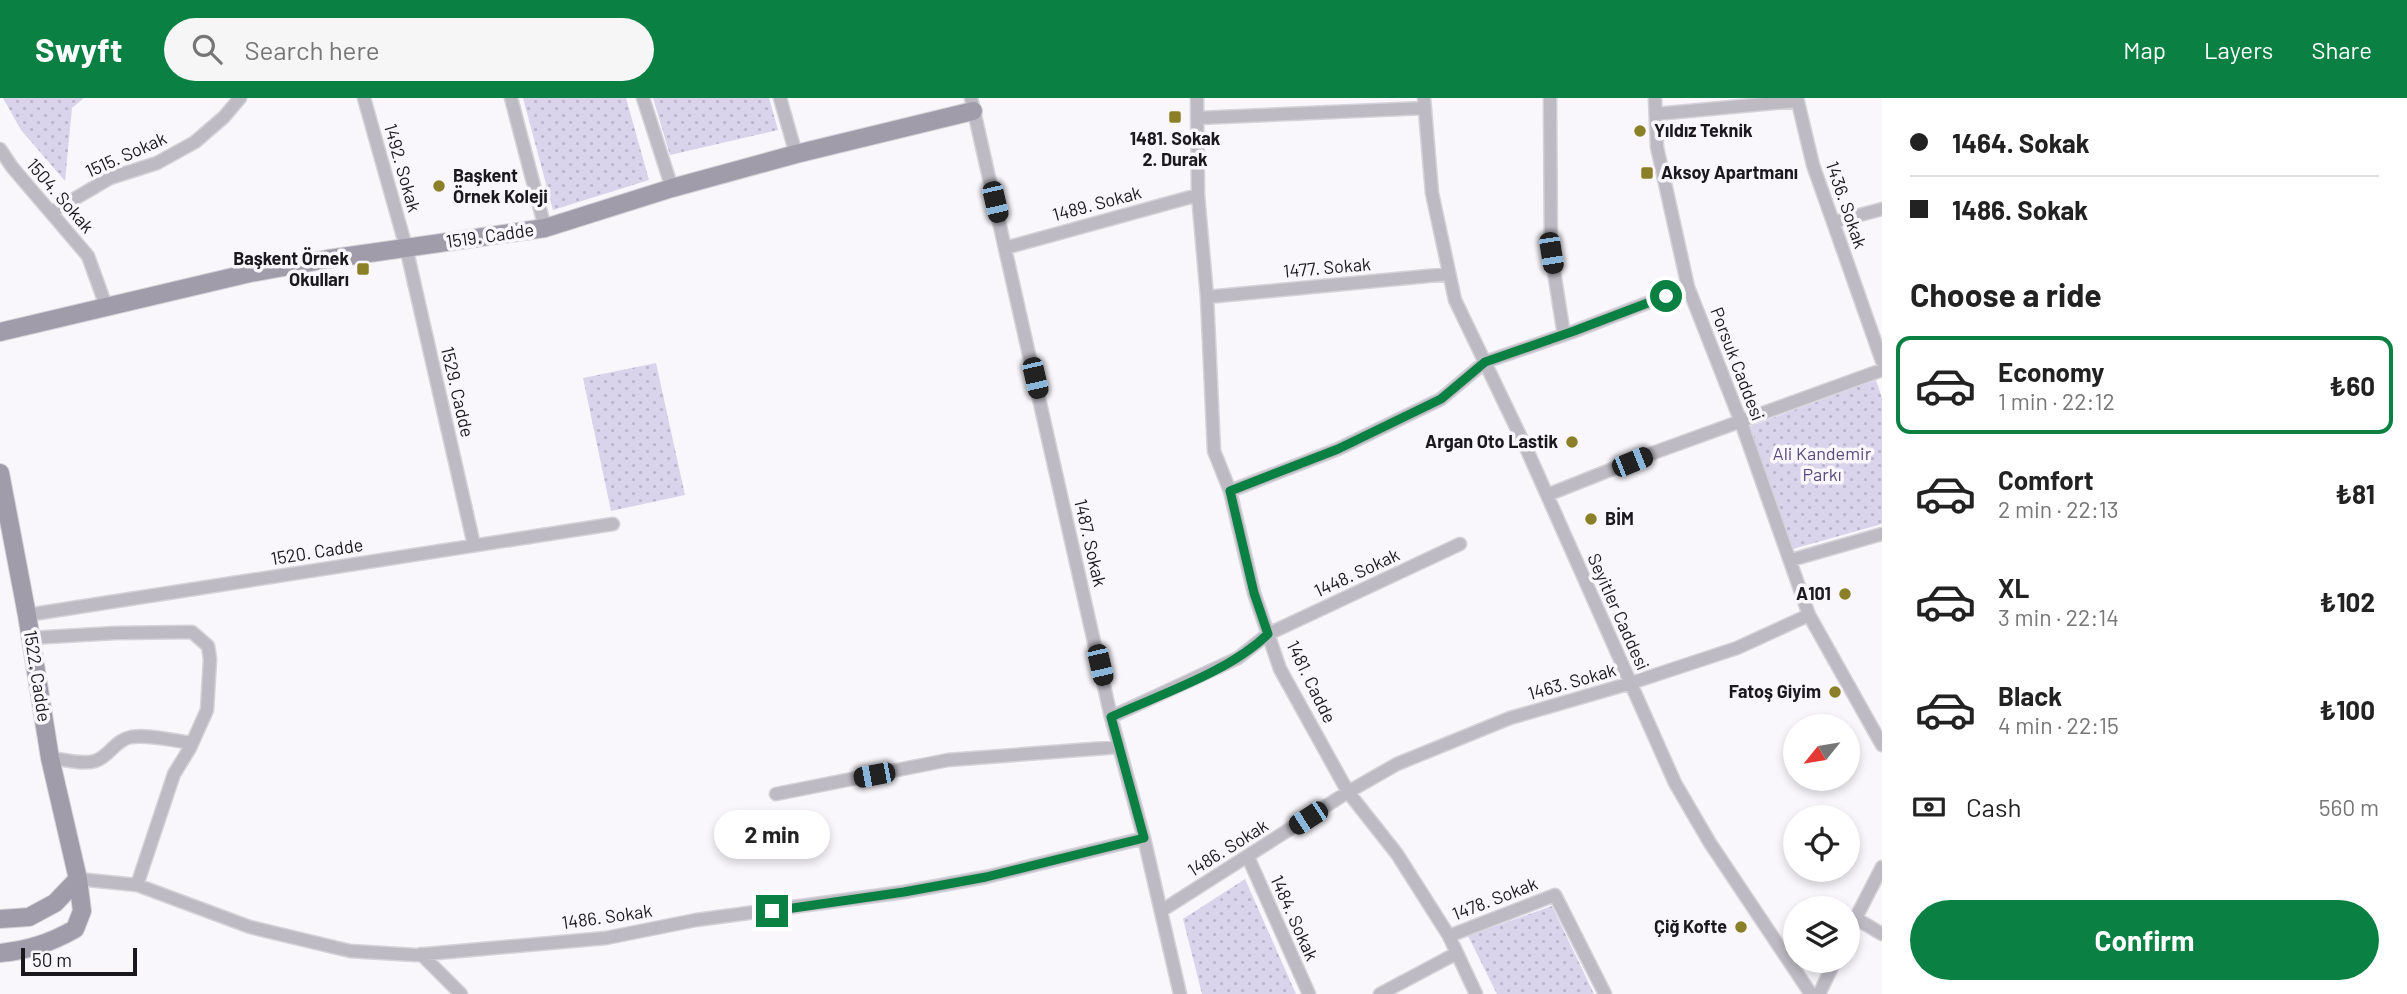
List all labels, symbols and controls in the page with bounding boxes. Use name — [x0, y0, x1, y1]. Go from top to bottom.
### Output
search box — [164, 18, 654, 81]
text: Swyft — [35, 29, 122, 69]
icon: search — [188, 30, 226, 68]
text: Search here — [244, 34, 380, 65]
text: Map — [2123, 35, 2166, 64]
text: Layers — [2204, 35, 2273, 64]
text: Share — [2311, 35, 2372, 64]
marker: 1481. Sokak 2. Durak — [1167, 109, 1183, 125]
place label: Yıldız Teknik — [1654, 119, 1753, 141]
street label: 1492. Sokak — [380, 121, 426, 215]
marker: Yıldız Teknik — [1632, 123, 1648, 139]
street label: 1515. Sokak — [82, 126, 170, 182]
place label: 1481. Sokak 2. Durak — [1130, 127, 1221, 170]
text: 1464. Sokak — [1952, 127, 2090, 158]
street label: 1504. Sokak — [22, 154, 99, 237]
street label: 1436. Sokak — [1822, 158, 1872, 251]
place label: Aksoy Apartmanı — [1661, 161, 1798, 183]
place label: Başkent Örnek Koleji — [453, 164, 548, 207]
marker: Aksoy Apartmanı — [1639, 165, 1655, 181]
marker: Başkent Örnek Koleji — [431, 178, 447, 194]
car — [981, 179, 1010, 225]
street label: 1489. Sokak — [1050, 181, 1144, 225]
text: 1486. Sokak — [1952, 194, 2088, 225]
street label: 1519. Cadde — [444, 218, 535, 252]
car — [1538, 231, 1565, 275]
place label: Başkent Örnek Okulları — [233, 247, 349, 290]
street label: 1477. Sokak — [1282, 252, 1372, 282]
marker: Başkent Örnek Okulları — [355, 261, 371, 277]
text: Choose a ride — [1910, 275, 2102, 313]
route start — [1650, 280, 1682, 312]
street label: Porsuk Caddesi — [1706, 304, 1770, 424]
street label: 1529. Cadde — [437, 344, 479, 439]
icon: car — [1914, 354, 1977, 417]
car — [1021, 355, 1050, 401]
text: Economy — [1998, 356, 2104, 387]
text: ₺60 — [2329, 370, 2375, 401]
text: 1 min · 22:12 — [1998, 387, 2115, 415]
place label: Argan Oto Lastik — [1425, 430, 1558, 452]
marker: Argan Oto Lastik — [1564, 434, 1580, 450]
park label: Ali Kandemir Parkı — [1773, 442, 1872, 485]
car — [1609, 444, 1656, 480]
icon: car — [1914, 462, 1977, 525]
text: Comfort — [1998, 464, 2094, 495]
text: ₺81 — [2335, 478, 2375, 509]
text: 2 min · 22:13 — [1998, 495, 2119, 523]
street label: 1487. Sokak — [1070, 497, 1112, 589]
place label: BİM — [1605, 507, 1634, 529]
marker: BİM — [1583, 511, 1599, 527]
street label: 1520. Cadde — [269, 533, 365, 569]
street label: 1448. Sokak — [1310, 543, 1403, 601]
street label: Seyitler Caddesi — [1583, 550, 1654, 673]
icon: car — [1914, 570, 1977, 633]
text: XL — [1998, 572, 2029, 603]
place label: A101 — [1796, 582, 1831, 604]
marker: A101 — [1837, 586, 1853, 602]
text: ₺102 — [2320, 586, 2375, 617]
text: 3 min · 22:14 — [1998, 603, 2119, 631]
street label: 1522. Cadde — [20, 628, 56, 723]
street label: 1481. Cadde — [1282, 637, 1341, 726]
car — [1086, 642, 1115, 688]
street label: 1463. Sokak — [1525, 658, 1618, 704]
icon: car — [1914, 678, 1977, 741]
place label: Fatoş Giyim — [1729, 680, 1821, 702]
text: Black — [1998, 680, 2062, 711]
marker: Fatoş Giyim — [1827, 684, 1843, 700]
text: ₺100 — [2319, 694, 2375, 725]
text: 4 min · 22:15 — [1998, 711, 2119, 739]
north arrow — [1783, 714, 1860, 791]
map controls — [1783, 714, 1860, 973]
car — [852, 761, 897, 789]
icon: cash — [1910, 788, 1948, 826]
text: Cash — [1966, 791, 2021, 822]
text: 560 m — [2319, 793, 2379, 821]
car — [1285, 798, 1332, 838]
button: locate — [1783, 805, 1860, 882]
callout: 2 min — [714, 810, 830, 858]
street label: 1486. Sokak — [1183, 814, 1272, 881]
text: 2 min — [744, 820, 800, 848]
street label: 1484. Sokak — [1266, 871, 1324, 964]
street label: 1478. Sokak — [1449, 872, 1540, 924]
route end — [756, 895, 788, 927]
button: layers — [1783, 896, 1860, 973]
street label: 1486. Sokak — [560, 899, 653, 933]
button: Confirm — [1910, 900, 2379, 980]
place label: Çiğ Kofte — [1654, 915, 1727, 937]
marker: Çiğ Kofte — [1733, 919, 1749, 935]
scale bar — [21, 945, 136, 977]
text: 50 m — [32, 948, 72, 971]

